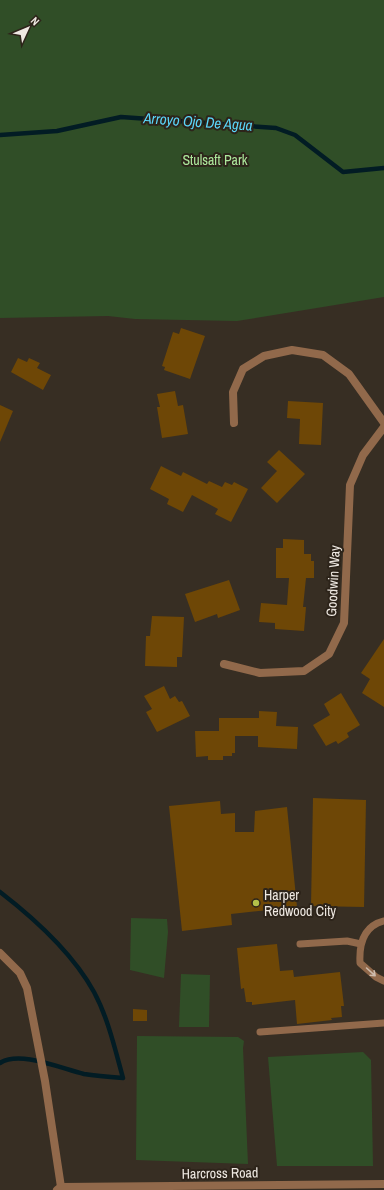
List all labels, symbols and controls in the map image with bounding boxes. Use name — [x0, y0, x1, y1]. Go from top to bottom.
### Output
north arrow — [8, 8, 48, 48]
text: N — [28, 14, 42, 28]
water label: Arroyo Ojo De Agua — [142, 107, 253, 136]
park label: Stulsaft Park — [182, 151, 248, 169]
street label: Goodwin Way — [322, 544, 344, 617]
place label: Harper Redwood City — [264, 886, 336, 920]
marker: Harper Redwood City — [251, 898, 261, 908]
one-way arrow — [365, 967, 376, 976]
street label: Harcross Road — [182, 1163, 258, 1183]

